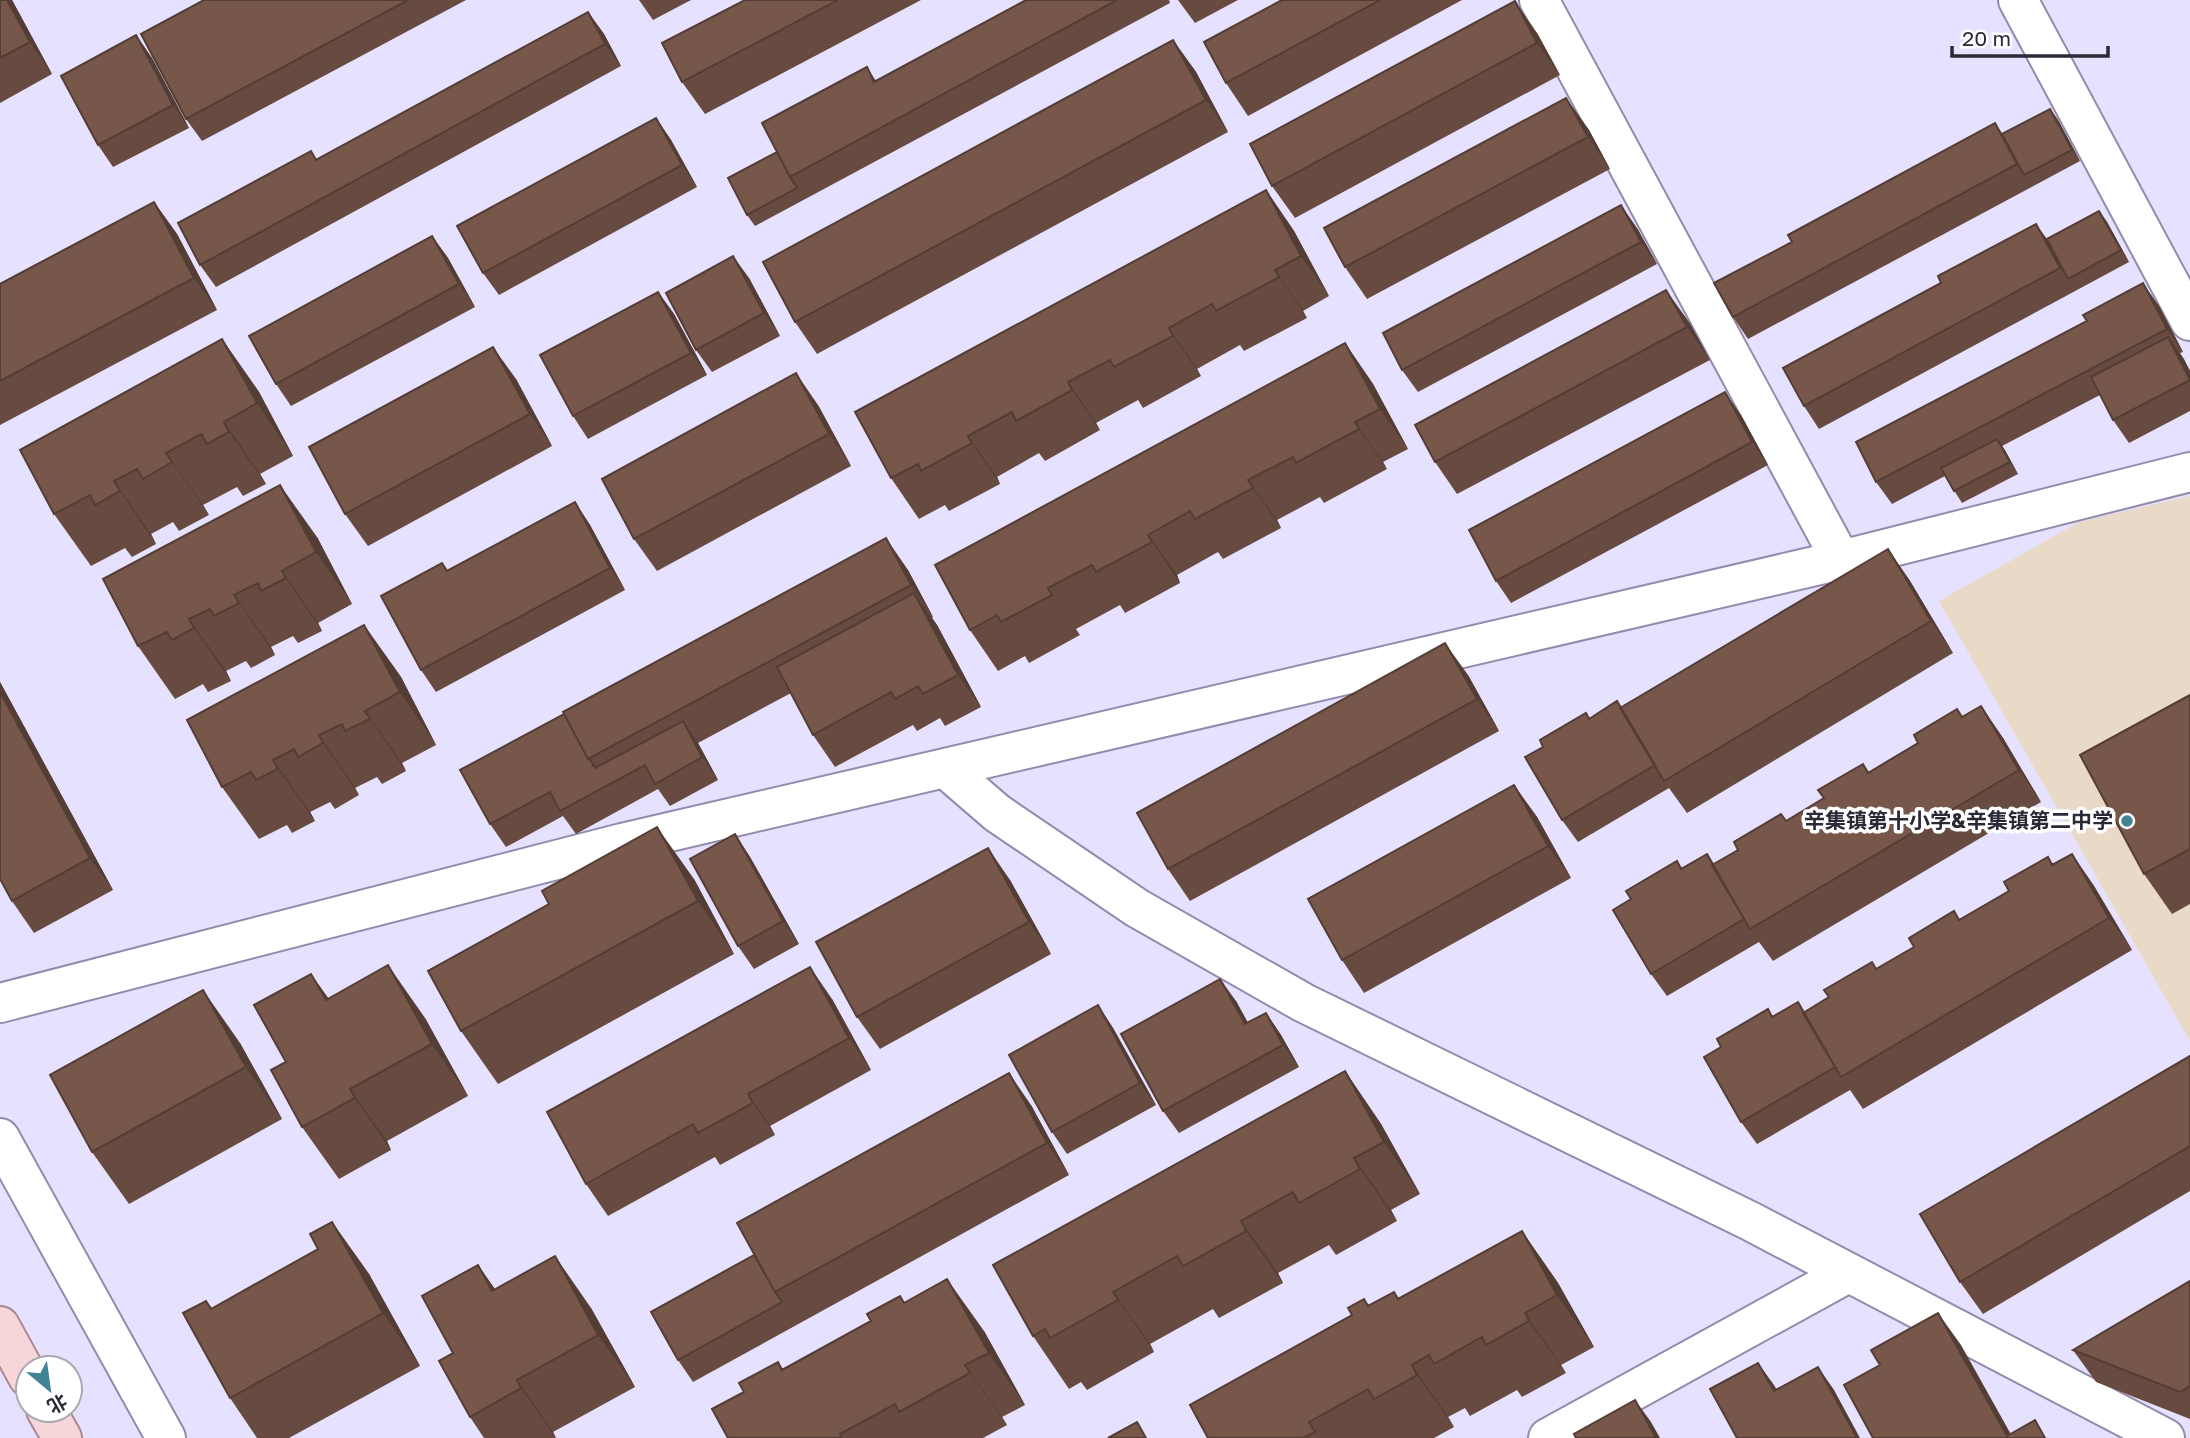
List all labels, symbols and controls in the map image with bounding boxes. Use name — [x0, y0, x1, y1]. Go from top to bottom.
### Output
scale bar — [1952, 14, 2108, 58]
text: 20 m — [1962, 25, 2011, 51]
place label: 辛集镇第十小学&辛集镇第二中学 — [1804, 807, 2113, 833]
marker: 辛集镇第十小学&辛集镇第二中学 — [2119, 813, 2135, 829]
north arrow — [14, 1354, 84, 1424]
text: 北 — [44, 1390, 71, 1419]

